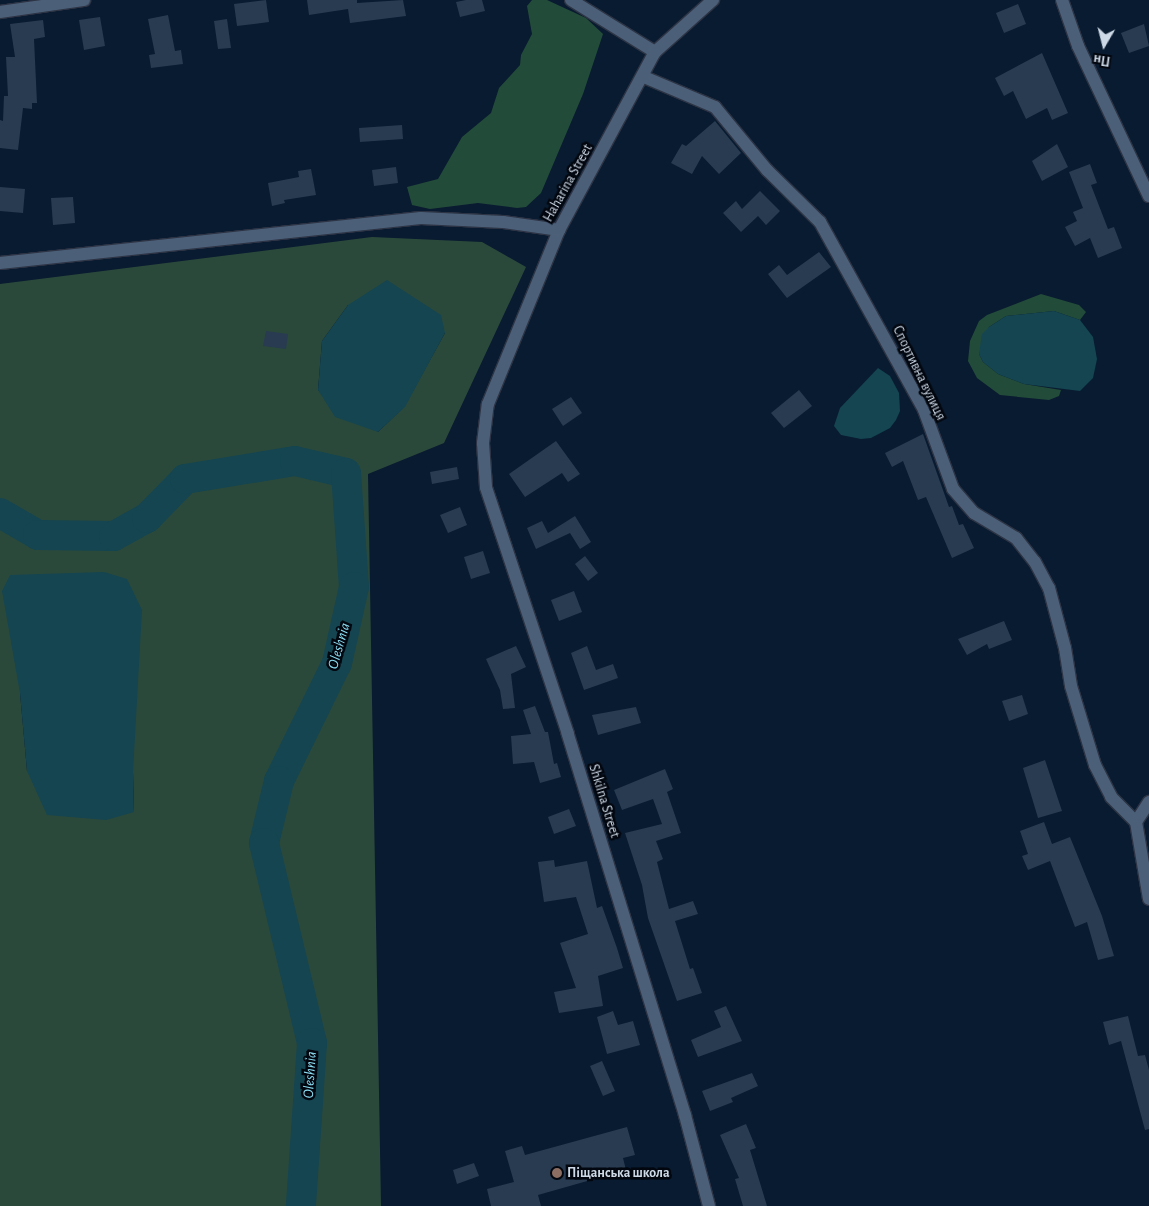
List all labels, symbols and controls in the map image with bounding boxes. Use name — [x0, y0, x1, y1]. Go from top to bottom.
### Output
north arrow — [1079, 20, 1129, 70]
text: Пн — [1092, 52, 1111, 68]
street label: Haharina Street — [540, 141, 596, 225]
street label: Спортивна вулиця — [889, 323, 949, 423]
water label: Oleshnia — [324, 621, 354, 671]
street label: Shkilna Street — [585, 762, 623, 840]
water label: Oleshnia — [299, 1051, 321, 1099]
place label: Піщанська школа — [567, 1165, 670, 1181]
marker: Піщанська школа — [551, 1167, 563, 1179]

